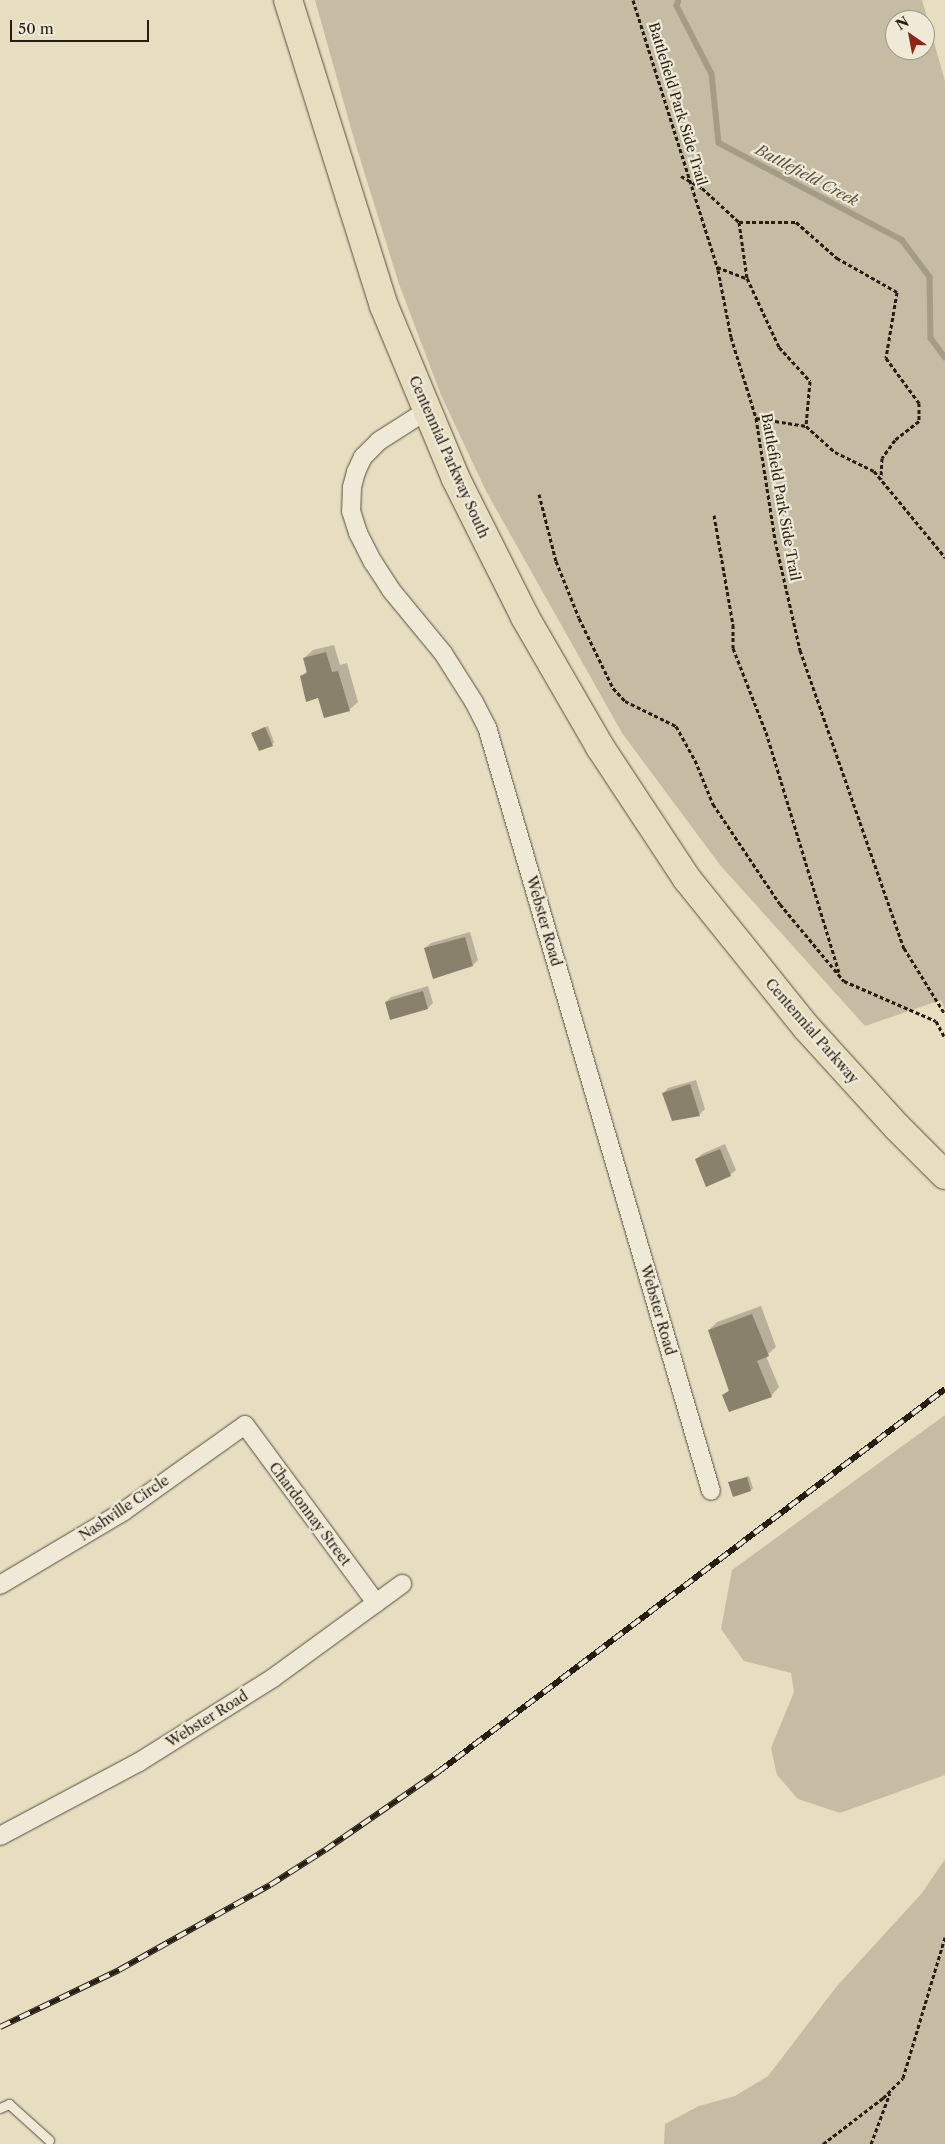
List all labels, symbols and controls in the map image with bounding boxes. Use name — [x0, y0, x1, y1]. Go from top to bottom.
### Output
scale bar — [12, 10, 151, 42]
north arrow — [885, 10, 935, 60]
text: N — [892, 12, 912, 34]
text: 50 m — [18, 19, 54, 38]
street label: Battlefield Park Side Trail — [645, 20, 711, 188]
water label: Battlefield Creek — [753, 140, 861, 210]
street label: Centennial Parkway South — [405, 373, 493, 541]
street label: Battlefield Park Side Trail — [758, 412, 804, 582]
street label: Webster Road — [523, 874, 565, 968]
street label: Centennial Parkway — [762, 975, 862, 1087]
street label: Webster Road — [637, 1263, 679, 1357]
street label: Chardonnay Street — [266, 1459, 354, 1569]
street label: Nashville Circle — [76, 1472, 172, 1544]
street label: Webster Road — [163, 1687, 251, 1751]

